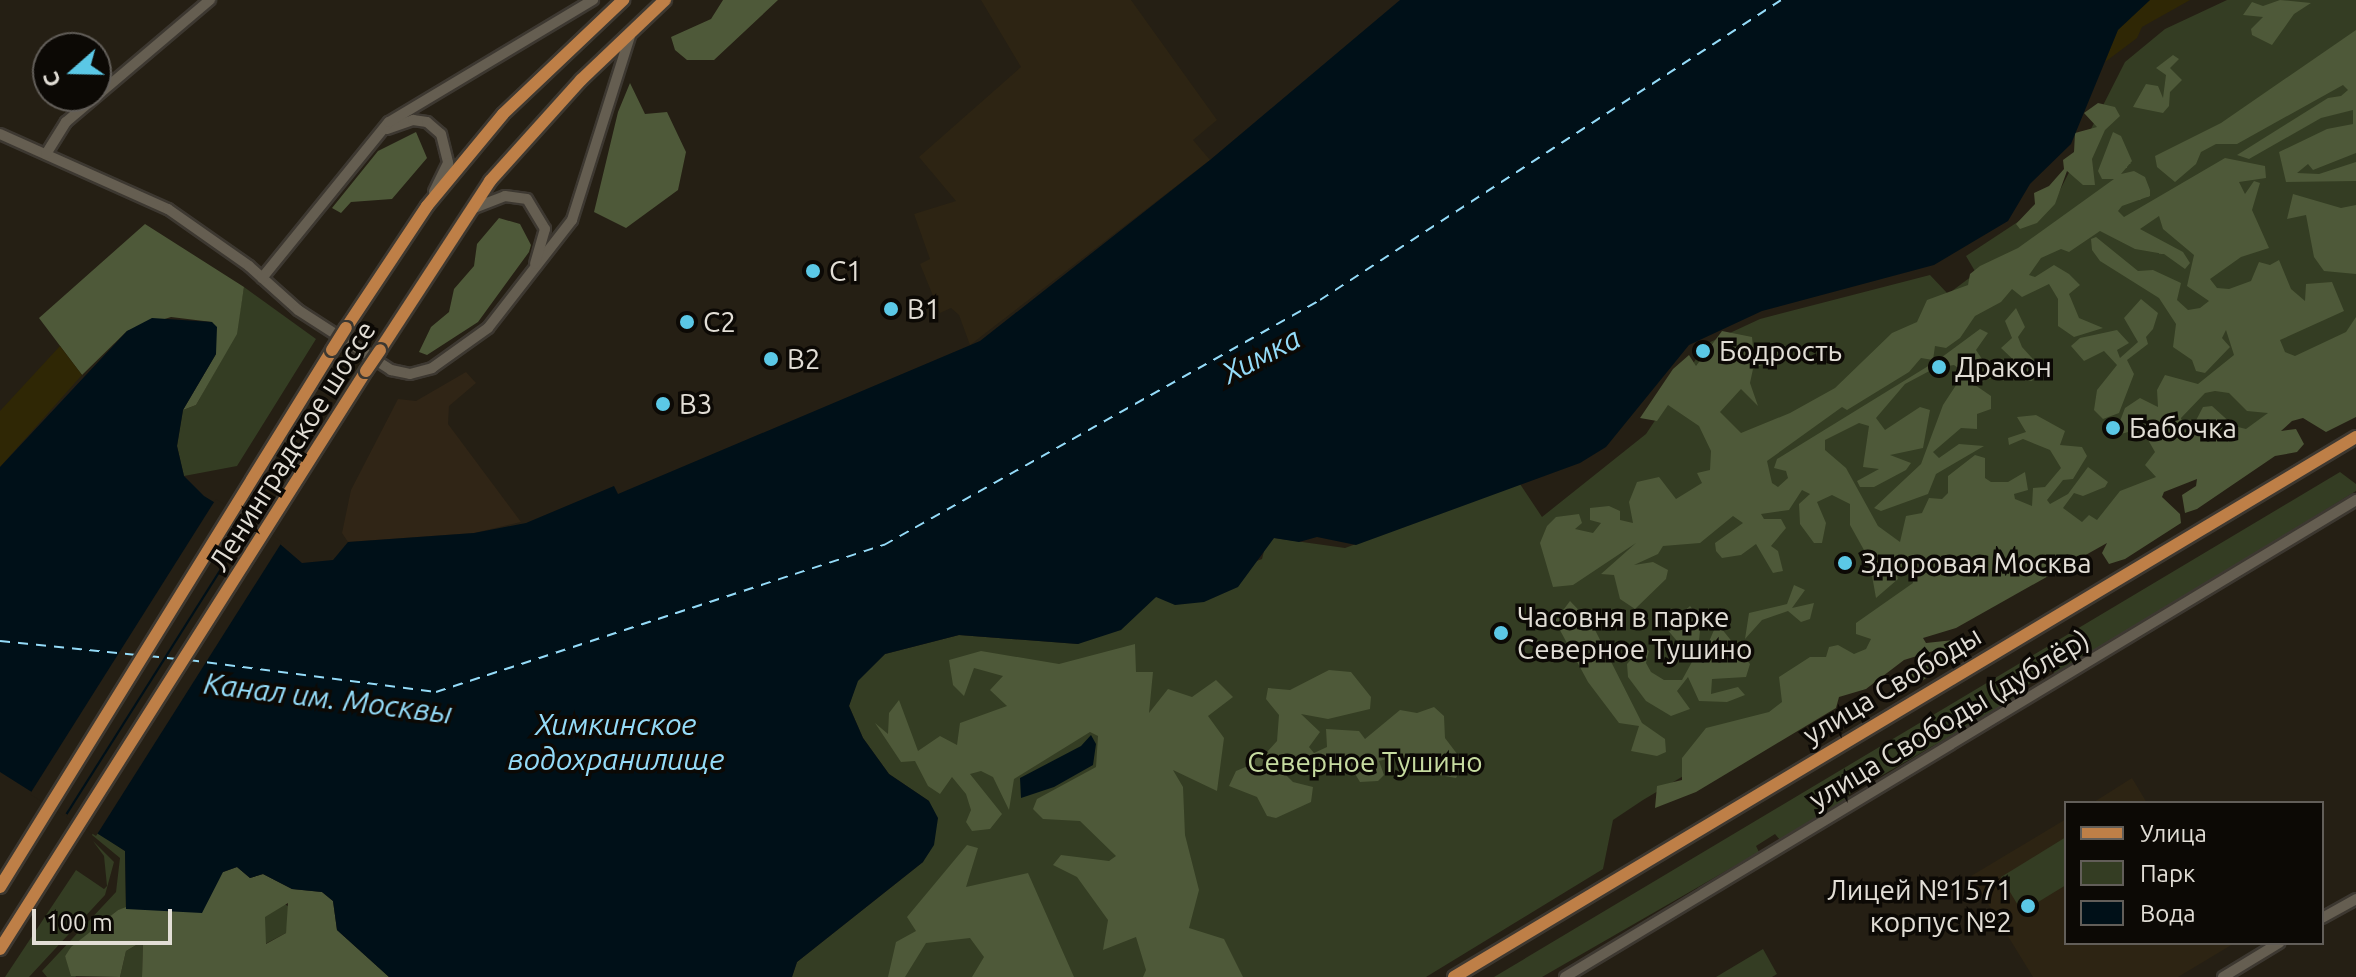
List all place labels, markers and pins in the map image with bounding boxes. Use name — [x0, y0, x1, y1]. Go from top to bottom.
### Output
place label: C1 — [829, 254, 862, 288]
marker: C1 — [804, 262, 822, 280]
place label: B1 — [907, 292, 941, 326]
marker: B1 — [882, 300, 900, 318]
place label: C2 — [703, 305, 736, 339]
marker: C2 — [678, 313, 696, 331]
place label: Бодрость — [1719, 334, 1842, 368]
place label: B2 — [787, 342, 821, 376]
marker: Бодрость — [1694, 342, 1712, 360]
marker: B2 — [762, 350, 780, 368]
place label: Дракон — [1955, 350, 2052, 384]
marker: Дракон — [1930, 358, 1948, 376]
place label: B3 — [679, 387, 713, 421]
marker: B3 — [654, 395, 672, 413]
place label: Бабочка — [2129, 411, 2237, 445]
marker: Бабочка — [2104, 419, 2122, 437]
place label: Здоровая Москва — [1861, 546, 2092, 580]
marker: Здоровая Москва — [1836, 554, 1854, 572]
place label: Часовня в парке Северное Тушино — [1517, 600, 1752, 666]
marker: Часовня в парке Северное Тушино — [1492, 624, 1510, 642]
place label: Лицей №1571 корпус №2 — [1827, 873, 2012, 939]
marker: Лицей №1571 корпус №2 — [2019, 897, 2037, 915]

